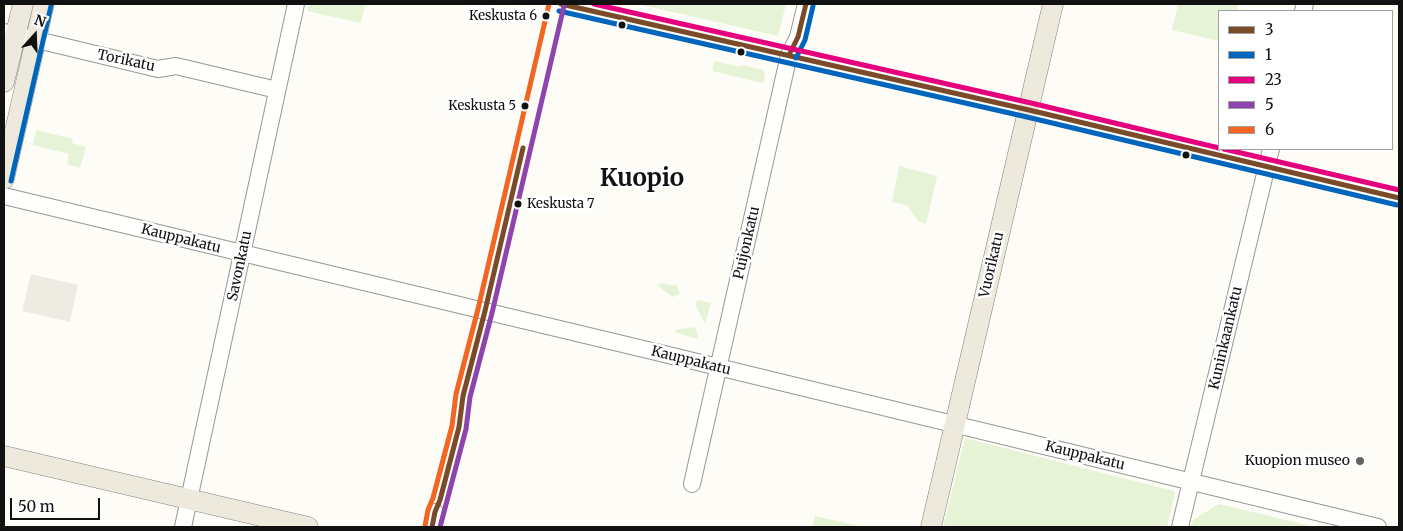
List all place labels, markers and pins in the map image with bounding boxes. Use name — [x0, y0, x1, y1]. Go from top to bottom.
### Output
place label: Keskusta 6 — [469, 8, 537, 24]
marker: Keskusta 6 — [541, 11, 551, 21]
unlabelled marker — [617, 20, 627, 30]
unlabelled marker — [736, 47, 746, 57]
place label: Keskusta 5 — [448, 98, 516, 114]
marker: Keskusta 5 — [520, 101, 530, 111]
unlabelled marker — [1181, 150, 1191, 160]
place label: Keskusta 7 — [527, 196, 595, 212]
marker: Keskusta 7 — [513, 199, 523, 209]
place label: Kuopion museo — [1245, 453, 1350, 469]
marker: Kuopion museo — [1354, 455, 1366, 467]

